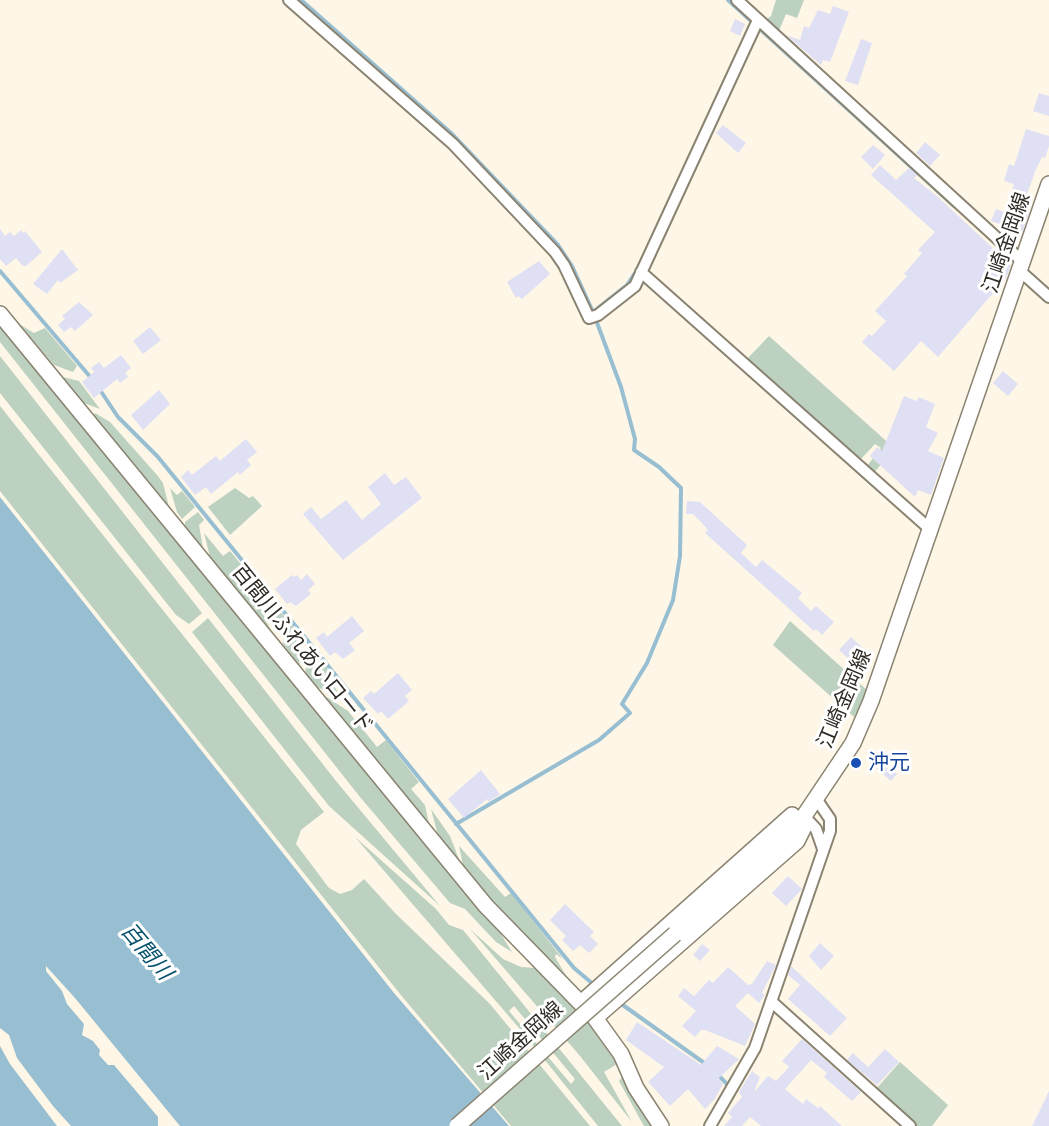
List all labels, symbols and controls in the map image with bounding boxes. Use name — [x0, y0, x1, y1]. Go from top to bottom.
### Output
street label: 江崎金岡線 — [978, 189, 1036, 297]
street label: 百間川ふれあいロード — [226, 559, 378, 739]
street label: 江崎金岡線 — [813, 646, 877, 752]
place label: 沖元 — [868, 750, 910, 776]
marker: 沖元 — [849, 756, 863, 770]
water label: 百間川 — [115, 918, 177, 986]
street label: 江崎金岡線 — [474, 997, 568, 1085]

